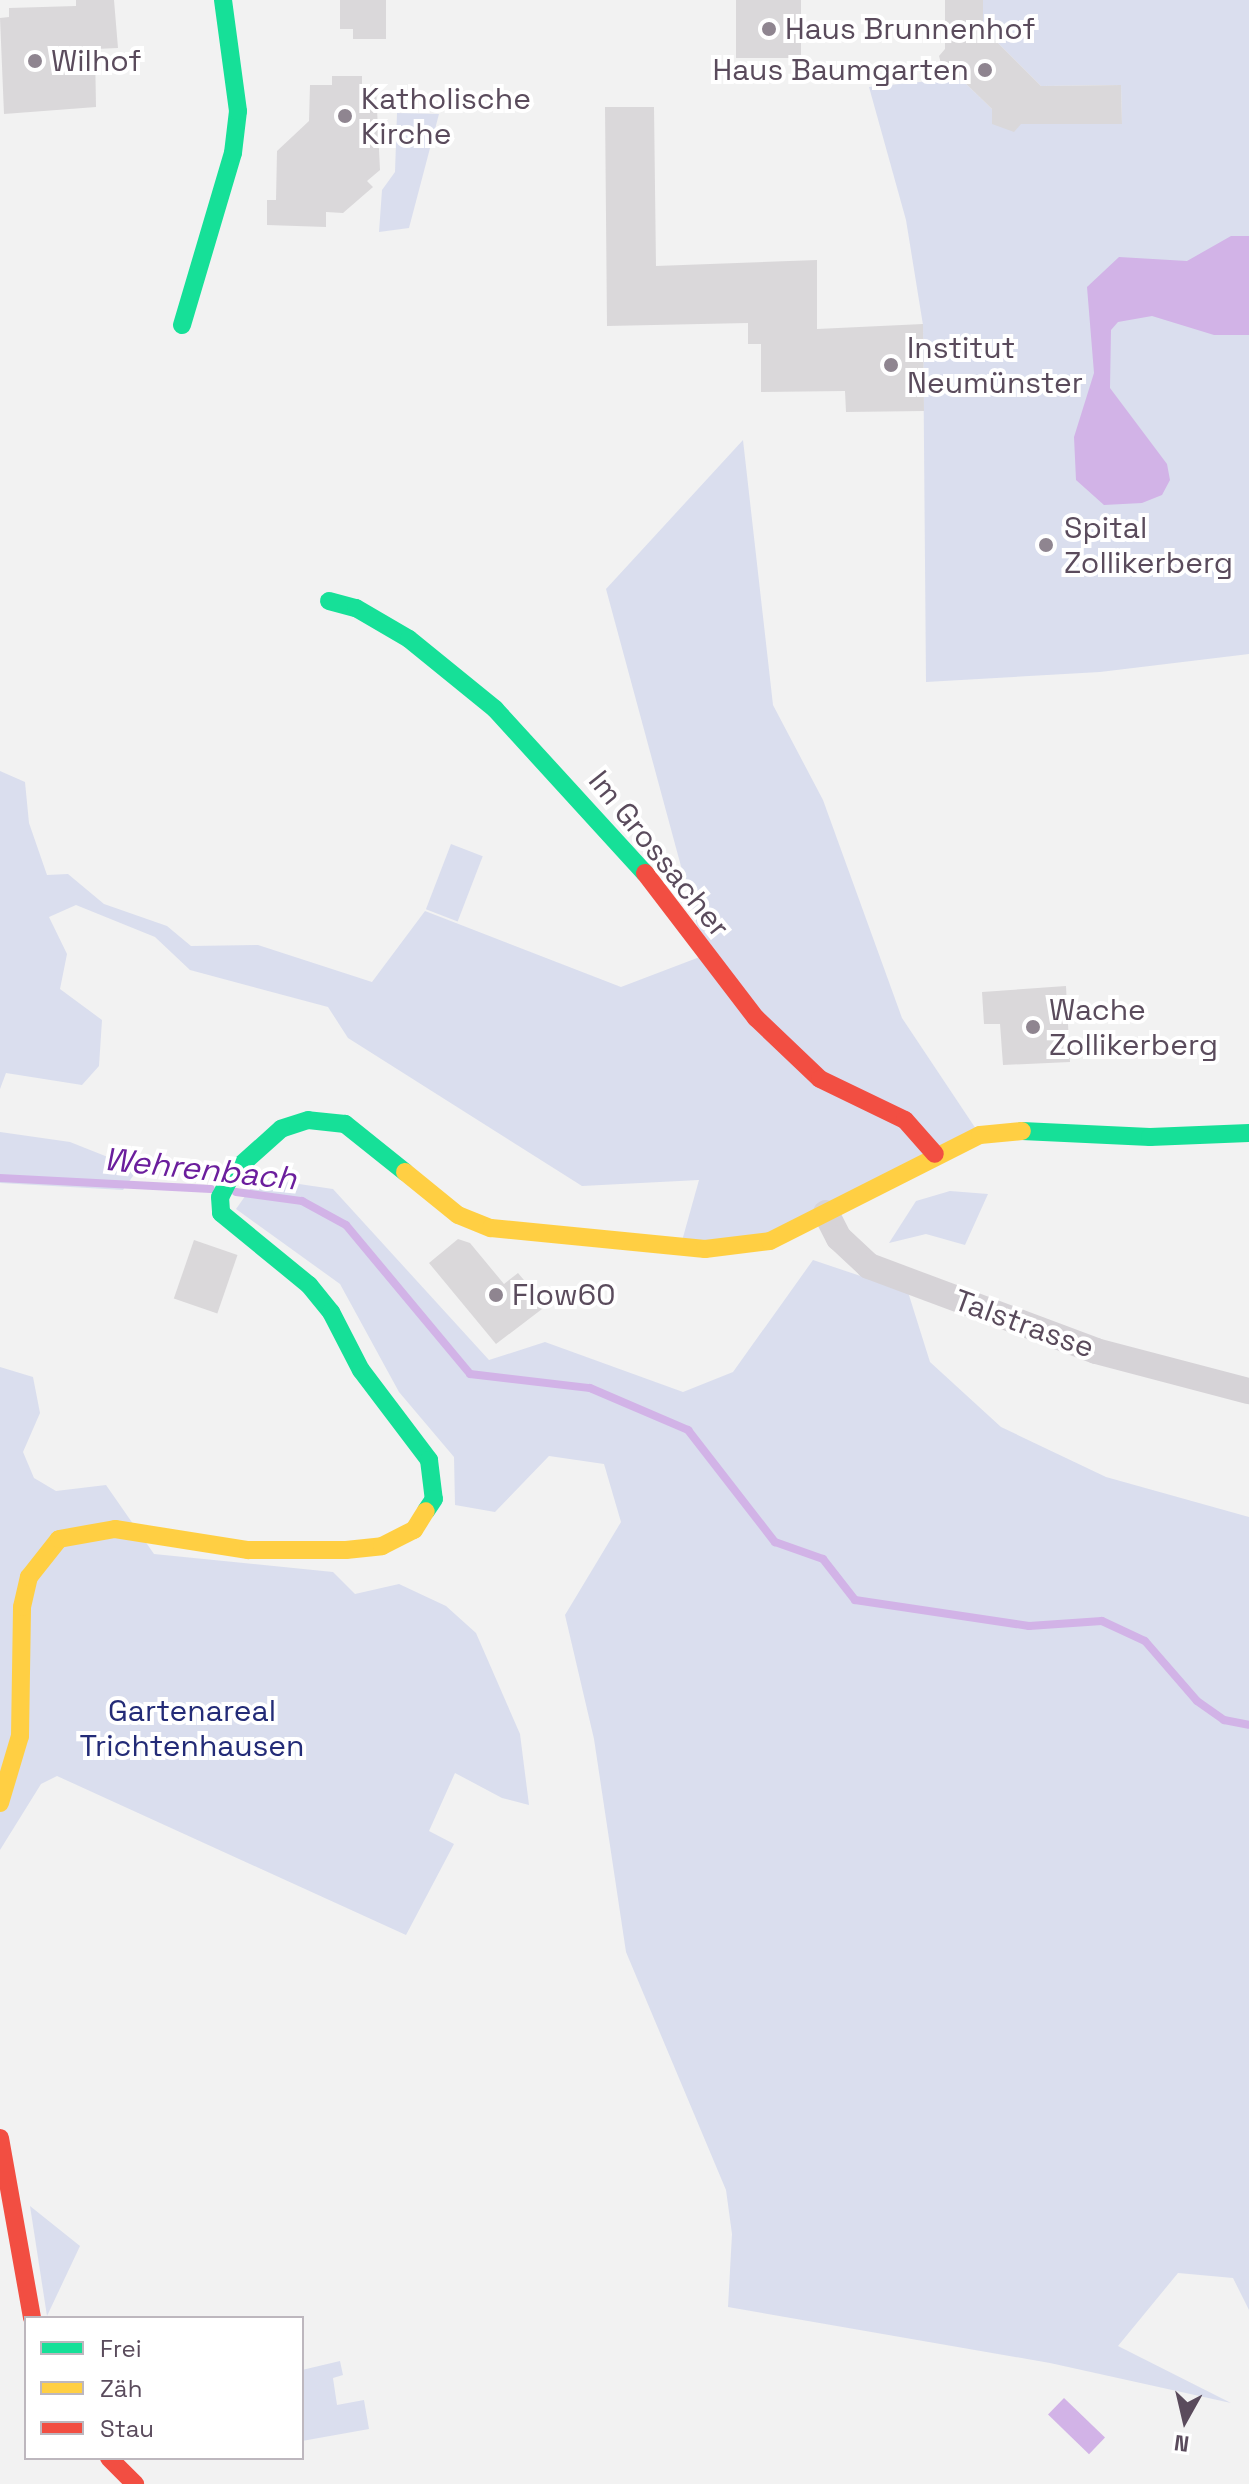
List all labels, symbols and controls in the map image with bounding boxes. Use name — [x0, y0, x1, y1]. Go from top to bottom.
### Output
place label: Haus Brunnenhof — [785, 11, 1035, 47]
marker: Haus Brunnenhof — [760, 20, 778, 38]
place label: Wilhof — [51, 43, 142, 79]
marker: Wilhof — [26, 52, 44, 70]
place label: Haus Baumgarten — [712, 52, 969, 88]
marker: Haus Baumgarten — [976, 61, 994, 79]
place label: Katholische Kirche — [361, 81, 531, 152]
marker: Katholische Kirche — [336, 107, 354, 125]
place label: Institut Neumünster — [907, 330, 1083, 400]
marker: Institut Neumünster — [882, 356, 900, 374]
place label: Spital Zollikerberg — [1064, 510, 1233, 580]
marker: Spital Zollikerberg — [1035, 534, 1057, 556]
street label: Im Grossacher — [581, 764, 737, 944]
place label: Wache Zollikerberg — [1049, 992, 1218, 1062]
marker: Wache Zollikerberg — [1024, 1018, 1042, 1036]
water label: Wehrenbach — [102, 1140, 298, 1198]
place label: Flow60 — [512, 1277, 615, 1313]
street label: Talstrasse — [949, 1282, 1099, 1366]
marker: Flow60 — [487, 1286, 505, 1304]
park label: Gartenareal Trichtenhausen — [80, 1693, 304, 1764]
legend — [24, 2316, 304, 2460]
text: Frei — [100, 2333, 142, 2364]
text: Zäh — [100, 2373, 142, 2404]
north arrow — [1145, 2380, 1225, 2460]
text: Stau — [100, 2413, 154, 2444]
text: N — [1172, 2429, 1191, 2459]

